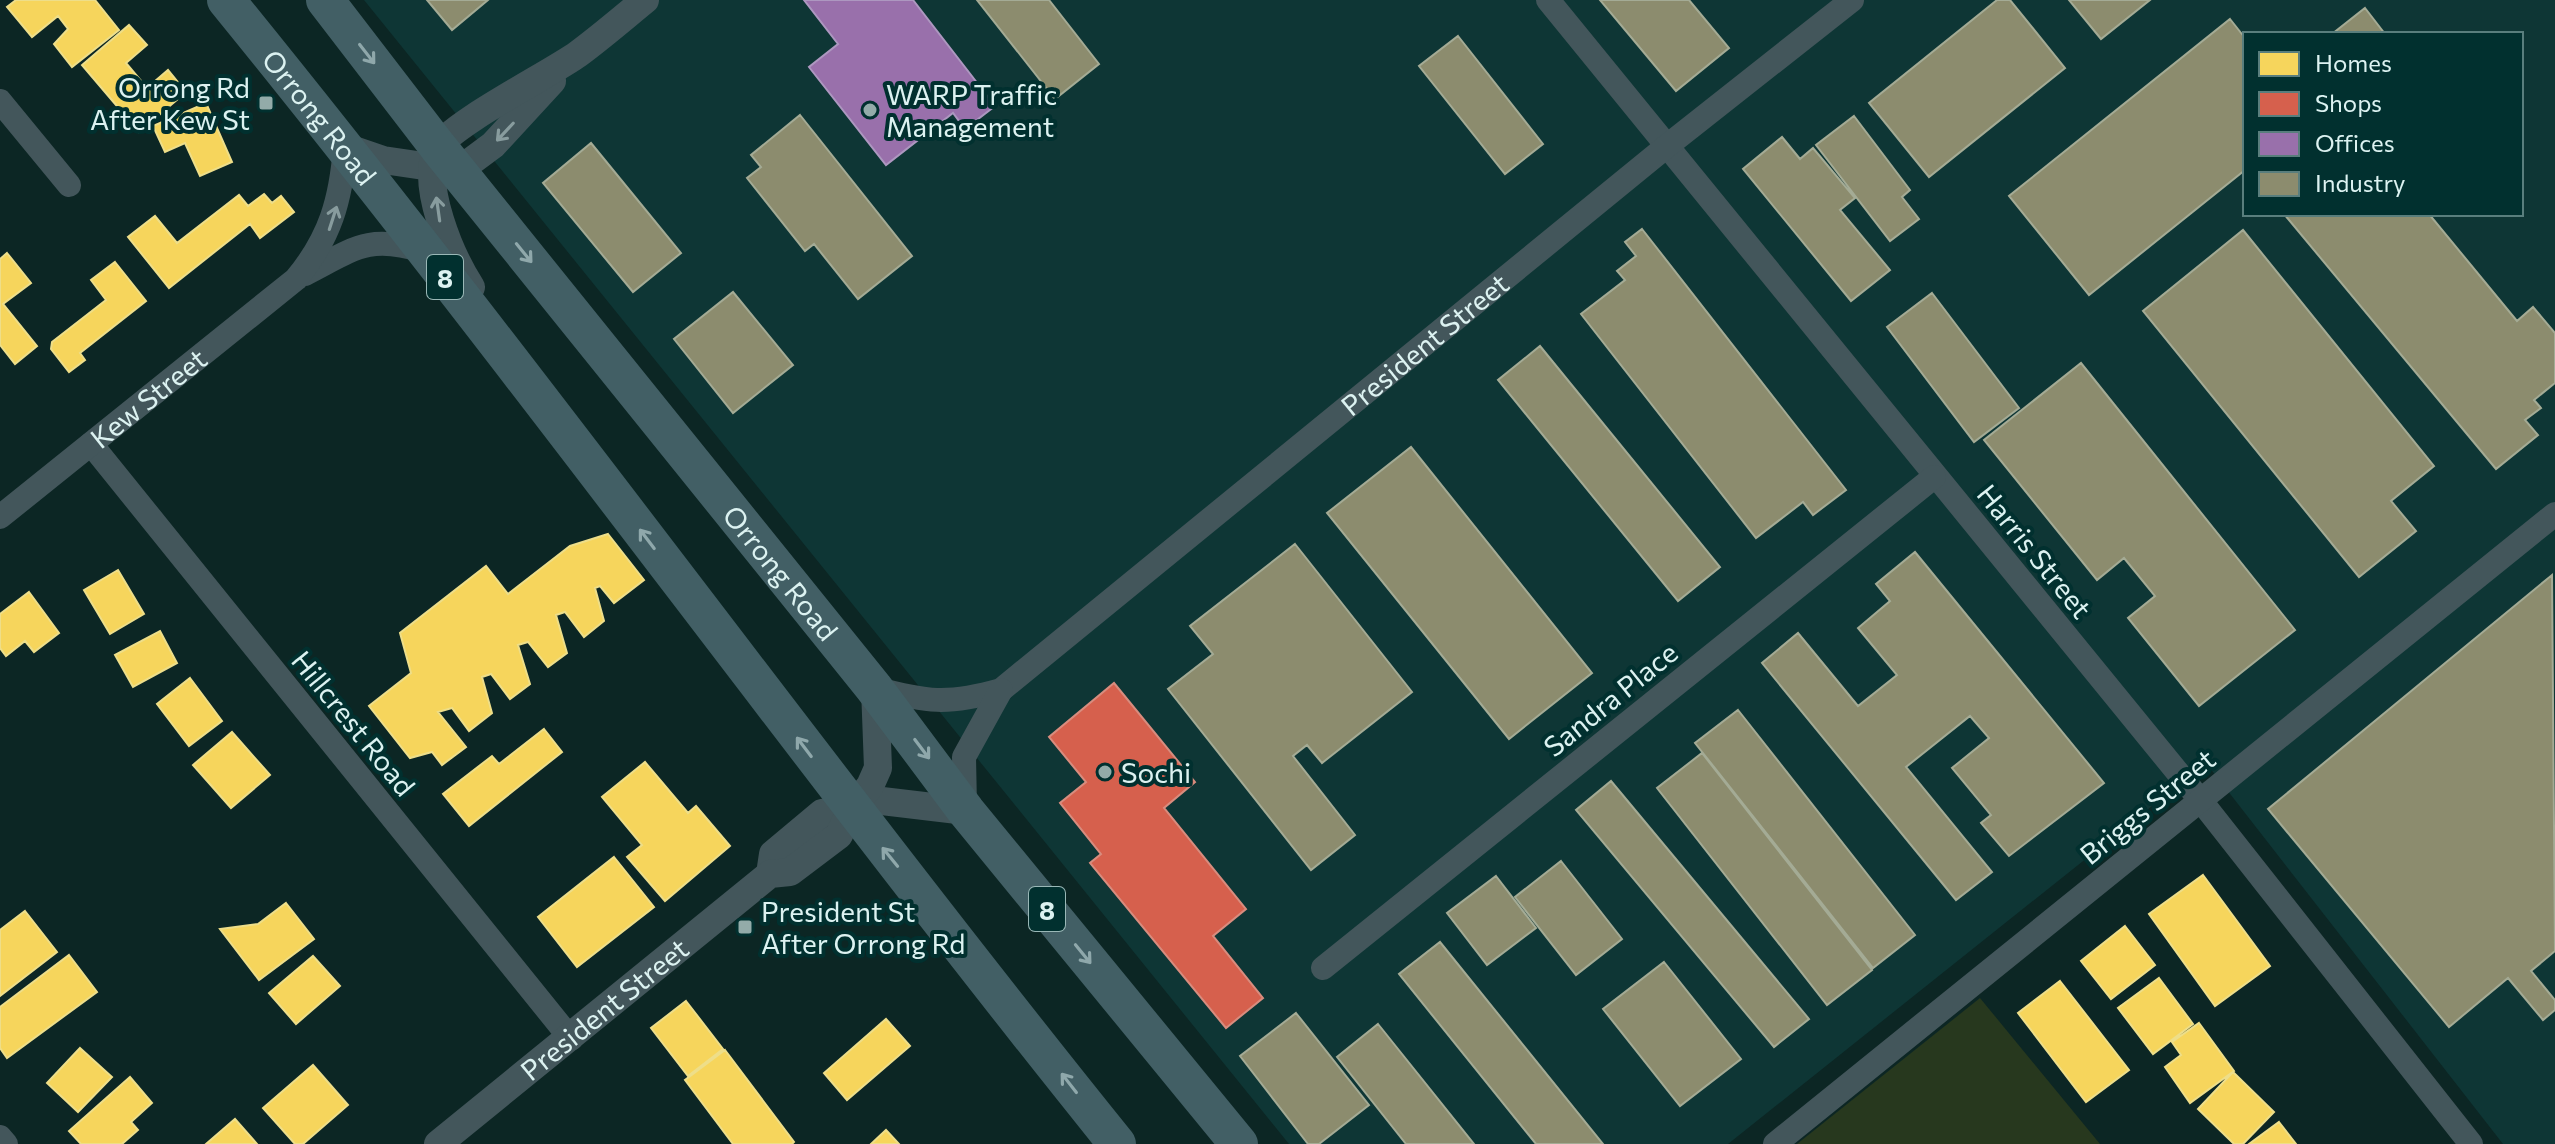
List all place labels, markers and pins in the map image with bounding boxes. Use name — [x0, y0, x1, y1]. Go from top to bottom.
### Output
place label: Orrong Rd After Kew St — [90, 70, 250, 136]
place label: WARP Traffic Management — [886, 77, 1057, 143]
marker: Orrong Rd After Kew St — [257, 94, 275, 112]
marker: WARP Traffic Management — [861, 101, 879, 119]
place label: Sochi — [1121, 755, 1191, 789]
marker: Sochi — [1096, 763, 1114, 781]
place label: President St After Orrong Rd — [761, 894, 966, 960]
marker: President St After Orrong Rd — [736, 918, 754, 936]

